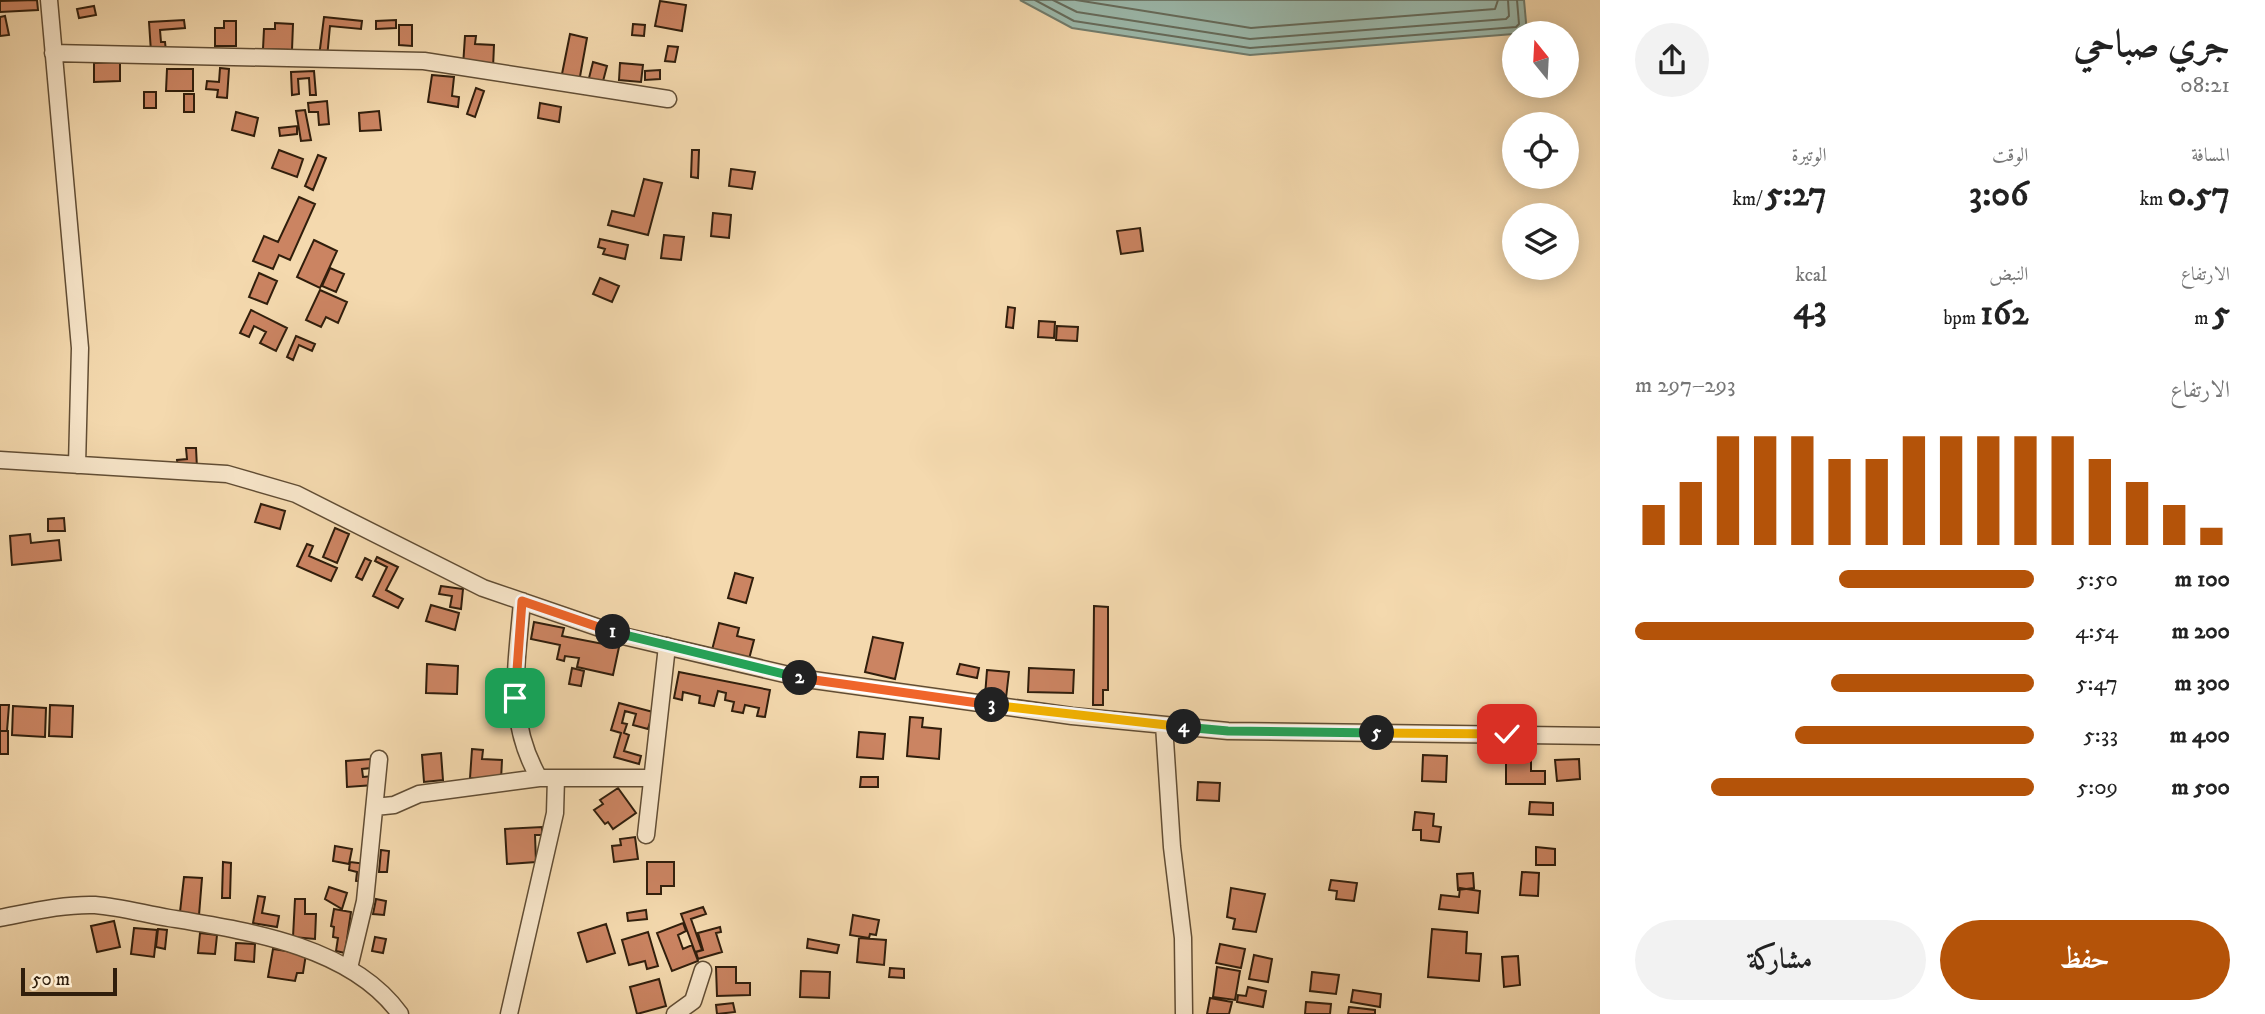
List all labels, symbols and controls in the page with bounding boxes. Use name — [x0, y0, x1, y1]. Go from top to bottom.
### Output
north arrow — [1502, 21, 1578, 98]
map controls — [1502, 21, 1579, 280]
text: جري صباحي — [2073, 21, 2230, 69]
button: share — [1635, 23, 1709, 97]
text: 08:21 — [2180, 71, 2230, 100]
button: locate — [1502, 112, 1579, 189]
text: الوتيرة — [1792, 144, 1827, 167]
text: الوقت — [1992, 144, 2028, 167]
text: المسافة — [2191, 144, 2230, 167]
text: 5:27 — [1765, 173, 1827, 217]
text: 3:06 — [1969, 173, 2028, 217]
text: 0.57 — [2167, 173, 2230, 217]
text: /km — [1732, 188, 1765, 211]
text: km — [2140, 188, 2167, 211]
button: layers — [1502, 203, 1579, 280]
text: النبض — [1989, 263, 2028, 286]
text: الارتفاع — [2181, 263, 2230, 286]
text: kcal — [1795, 264, 1827, 287]
text: 43 — [1793, 287, 1827, 331]
text: 162 — [1980, 292, 2028, 336]
text: 5 — [2213, 292, 2230, 336]
text: bpm — [1943, 307, 1980, 330]
text: m — [2194, 307, 2213, 330]
text: 293–297 m — [1635, 371, 1736, 400]
text: الارتفاع — [2170, 376, 2230, 405]
text: 5:50 — [2077, 565, 2118, 594]
text: 100 m — [2175, 565, 2230, 594]
pin: 1 — [596, 614, 630, 650]
text: 4:54 — [2075, 617, 2118, 646]
text: 200 m — [2172, 617, 2230, 646]
text: 1 — [609, 620, 616, 643]
pin: 2 — [782, 660, 818, 696]
text: 2 — [795, 666, 804, 689]
pin — [485, 668, 545, 728]
text: 5:47 — [2076, 669, 2118, 698]
text: 300 m — [2174, 669, 2230, 698]
icon: arrive — [496, 679, 534, 717]
pin: 3 — [974, 688, 1010, 722]
text: 3 — [988, 693, 995, 716]
pin — [1477, 704, 1537, 764]
pin: 4 — [1166, 710, 1202, 744]
text: 4 — [1178, 715, 1189, 738]
icon: check — [1488, 715, 1526, 753]
pin: 5 — [1360, 716, 1394, 750]
text: 5 — [1372, 721, 1381, 744]
text: 5:33 — [2083, 721, 2118, 750]
text: 400 m — [2170, 721, 2230, 750]
text: 5:09 — [2077, 773, 2118, 802]
text: 500 m — [2172, 773, 2230, 802]
button: مشاركة — [1635, 920, 1926, 1000]
button: حفظ — [1940, 920, 2230, 1000]
scale bar — [21, 965, 117, 997]
text: 50 m — [32, 968, 70, 991]

